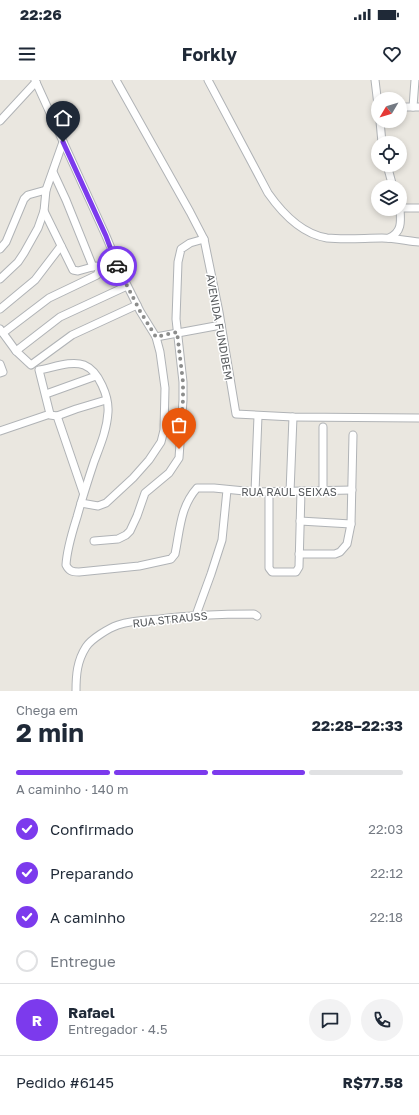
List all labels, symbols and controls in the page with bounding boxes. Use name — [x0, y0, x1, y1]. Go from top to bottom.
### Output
text: 22:26 — [20, 5, 62, 23]
icon: menu — [16, 43, 38, 65]
text: Forkly — [182, 43, 237, 65]
icon: heart — [381, 43, 403, 65]
north arrow — [371, 92, 407, 128]
map controls — [371, 92, 407, 216]
pin — [46, 101, 80, 142]
icon: home — [52, 107, 74, 129]
button: locate — [371, 136, 407, 172]
button: layers — [371, 180, 407, 216]
courier — [97, 246, 137, 286]
icon: car — [106, 255, 128, 277]
street label: AVENIDA FUNDIBEM — [204, 273, 236, 381]
pin — [162, 408, 196, 449]
icon: bag — [168, 414, 190, 436]
street label: RUA RAUL SEIXAS — [241, 485, 337, 498]
street label: RUA STRAUSS — [132, 609, 208, 629]
text: Chega em — [16, 702, 78, 718]
text: 22:28–22:33 — [312, 716, 403, 734]
text: 2 min — [16, 717, 84, 748]
text: A caminho · 140 m — [16, 781, 129, 797]
icon: check — [16, 818, 38, 840]
text: Confirmado — [50, 820, 134, 838]
text: 22:03 — [368, 821, 403, 837]
icon: check — [16, 862, 38, 884]
text: Preparando — [50, 864, 134, 882]
text: 22:12 — [370, 865, 403, 881]
icon: check — [16, 906, 38, 928]
text: A caminho — [50, 908, 125, 926]
text: 22:18 — [370, 909, 403, 925]
text: Entregue — [50, 952, 116, 970]
button: chat — [309, 999, 351, 1041]
button: phone — [361, 999, 403, 1041]
text: Rafael — [68, 1003, 115, 1021]
text: R — [32, 1011, 42, 1029]
text: Entregador · 4.5 — [68, 1021, 167, 1037]
text: Pedido #6145 — [16, 1073, 114, 1091]
text: R$77.58 — [343, 1073, 403, 1091]

